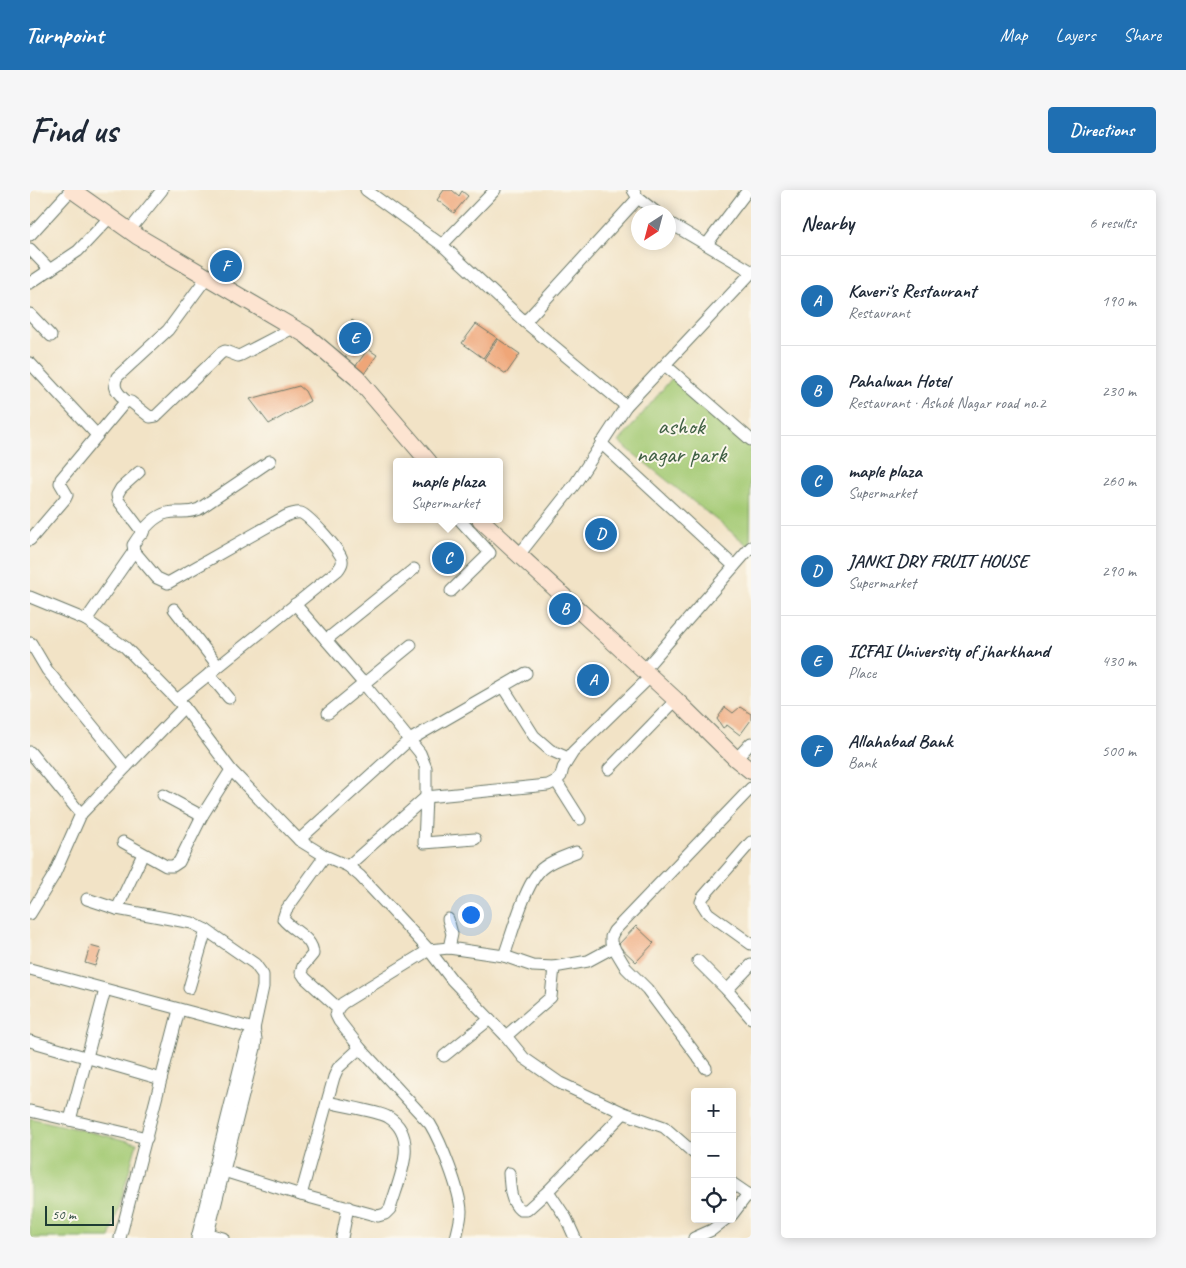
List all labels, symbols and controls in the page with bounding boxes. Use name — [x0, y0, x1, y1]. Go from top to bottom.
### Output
text: Turnpoint — [25, 20, 104, 50]
text: Map — [1000, 24, 1028, 46]
text: Layers — [1056, 24, 1095, 46]
text: Share — [1123, 24, 1161, 46]
button: Directions — [1048, 107, 1156, 153]
text: Find us — [30, 108, 117, 153]
north arrow — [631, 205, 676, 250]
text: Nearby — [801, 210, 854, 236]
text: 6 results — [1089, 213, 1136, 233]
pin: F — [210, 247, 242, 285]
text: Kaveri's Restaurant — [848, 279, 976, 303]
text: A — [813, 291, 821, 311]
text: 190 m — [1102, 291, 1136, 311]
text: Restaurant — [848, 303, 910, 323]
pin: E — [339, 319, 371, 357]
text: Pahalwan Hotel — [848, 369, 950, 393]
text: B — [813, 381, 821, 401]
text: 230 m — [1102, 381, 1136, 401]
text: Restaurant · Ashok Nagar road no.2 — [848, 393, 1046, 413]
park label: ashok nagar park — [636, 411, 728, 469]
popup — [393, 458, 503, 523]
text: maple plaza — [848, 459, 922, 483]
text: maple plaza — [411, 469, 485, 493]
text: C — [813, 471, 821, 491]
text: 260 m — [1102, 471, 1136, 491]
text: Supermarket — [848, 483, 916, 503]
text: Supermarket — [411, 493, 479, 513]
pin: D — [585, 515, 617, 553]
pin: C — [432, 539, 464, 577]
text: JANKI DRY FRUIT HOUSE — [848, 549, 1028, 573]
text: D — [812, 561, 822, 581]
text: 290 m — [1102, 561, 1136, 581]
text: Supermarket — [848, 573, 916, 593]
pin: B — [549, 590, 581, 628]
text: ICFAI University of jharkhand — [848, 639, 1049, 663]
text: E — [813, 651, 821, 671]
text: 430 m — [1102, 651, 1136, 671]
pin: A — [577, 661, 609, 699]
text: Place — [848, 663, 876, 683]
text: Allahabad Bank — [848, 729, 952, 753]
text: F — [813, 741, 821, 761]
text: 500 m — [1102, 741, 1136, 761]
text: Bank — [848, 753, 876, 773]
your location — [458, 902, 484, 928]
map controls — [691, 1088, 736, 1223]
button: + — [691, 1088, 736, 1133]
button: − — [691, 1133, 736, 1178]
button: locate — [691, 1178, 736, 1223]
scale bar — [45, 1203, 114, 1226]
text: 50 m — [52, 1206, 76, 1223]

